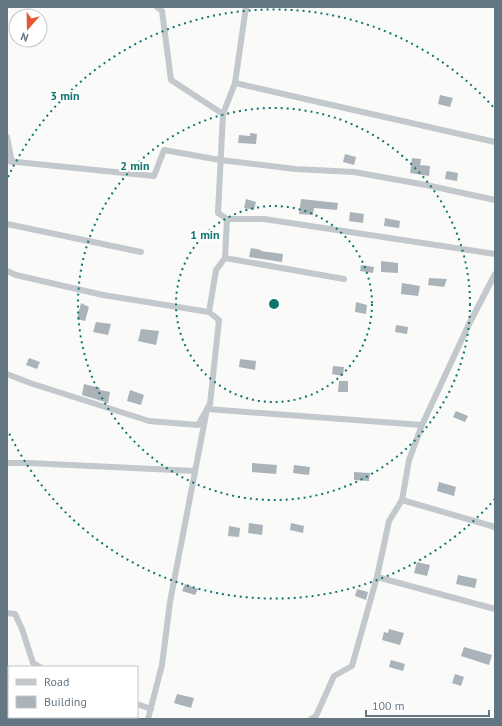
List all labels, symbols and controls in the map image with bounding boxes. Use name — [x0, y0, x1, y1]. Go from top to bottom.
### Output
north arrow — [8, 8, 48, 48]
text: N — [19, 30, 30, 45]
text: 3 min — [50, 88, 80, 103]
text: 2 min — [120, 158, 150, 173]
text: 1 min — [190, 227, 220, 242]
centre of rings — [267, 297, 281, 311]
legend — [8, 666, 138, 718]
text: Road — [44, 674, 69, 689]
scale bar — [366, 692, 489, 718]
text: Building — [44, 694, 87, 709]
text: 100 m — [372, 698, 405, 713]

